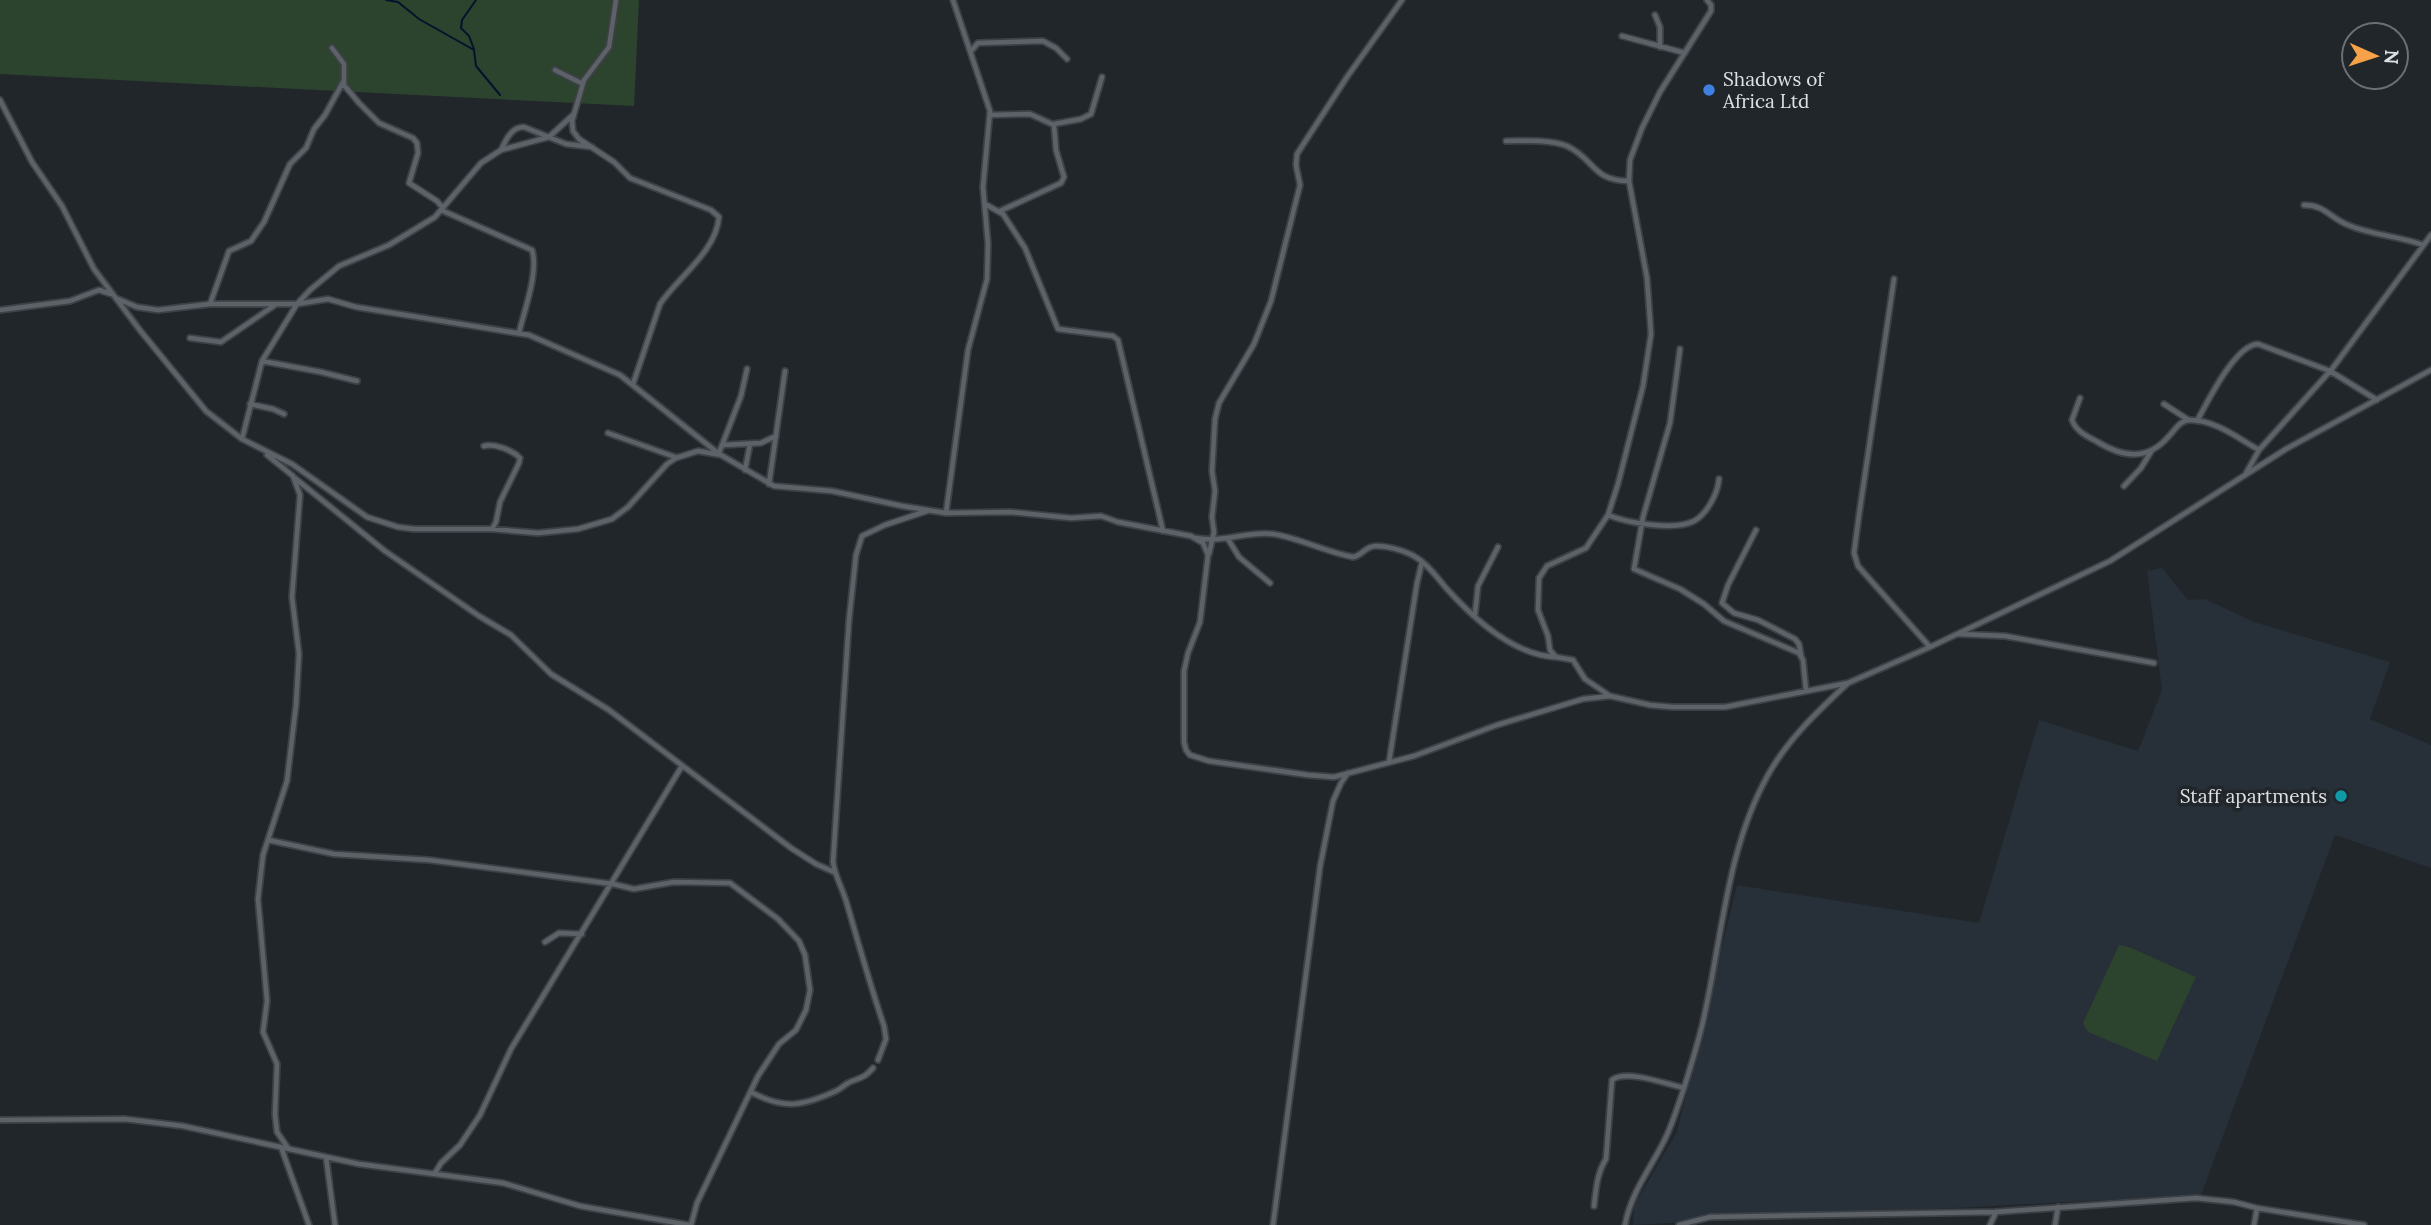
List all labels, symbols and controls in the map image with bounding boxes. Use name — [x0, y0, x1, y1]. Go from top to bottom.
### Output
north arrow — [2340, 21, 2410, 91]
text: N — [2380, 49, 2404, 65]
place label: Shadows of Africa Ltd — [1722, 67, 1825, 113]
marker: Shadows of Africa Ltd — [1701, 82, 1717, 98]
place label: Staff apartments — [2180, 784, 2327, 808]
marker: Staff apartments — [2333, 788, 2349, 804]

